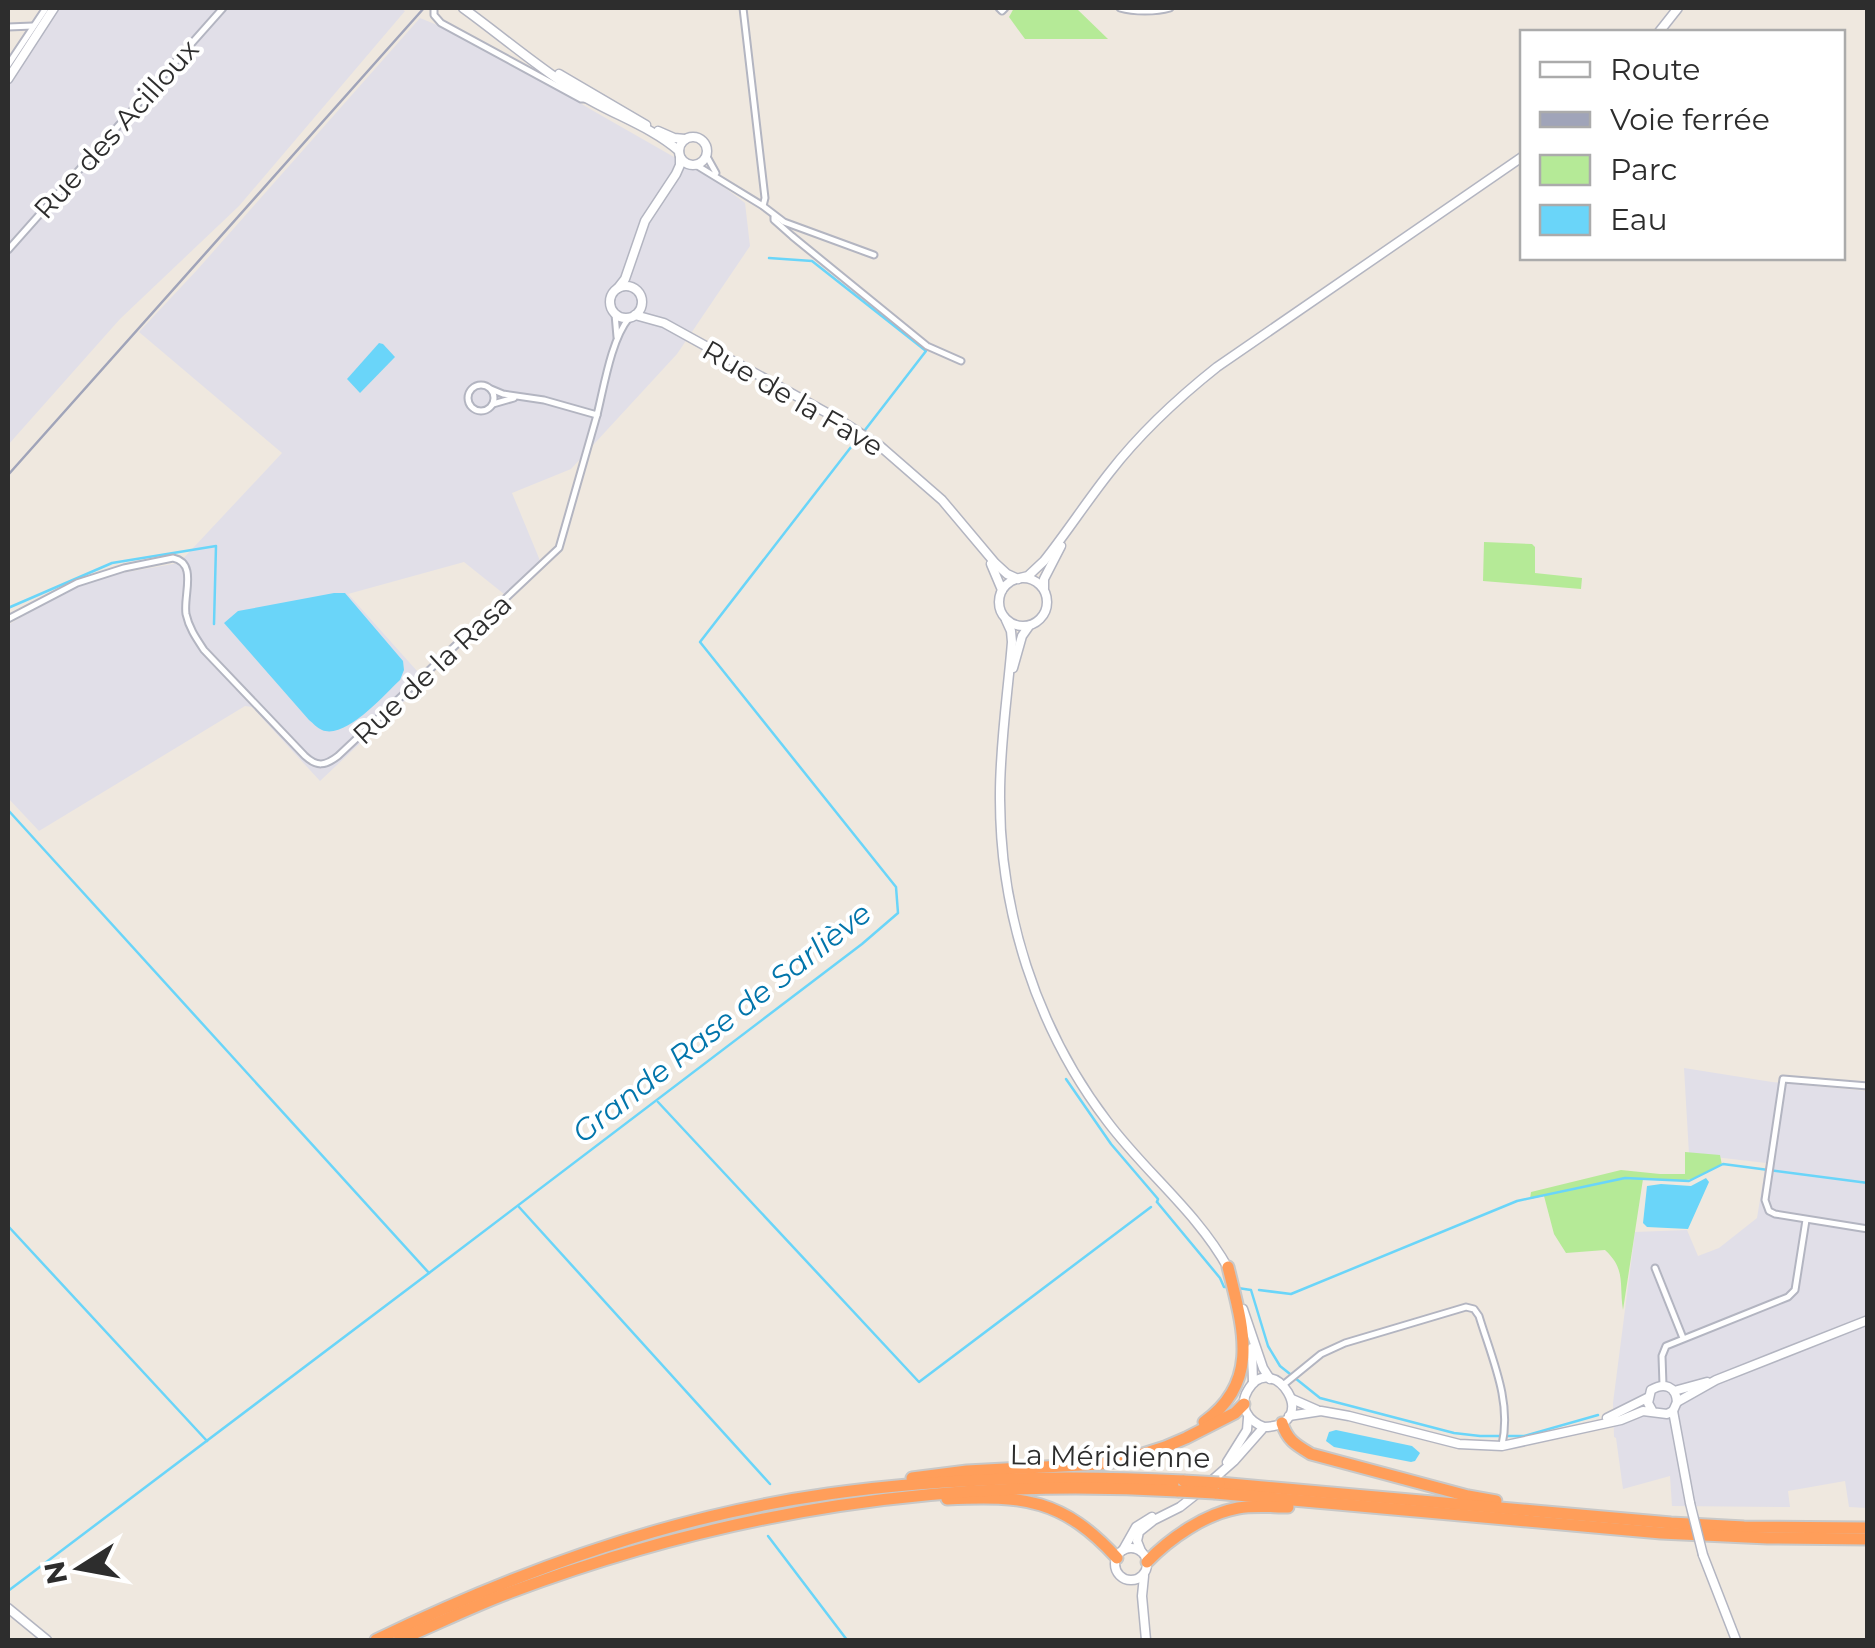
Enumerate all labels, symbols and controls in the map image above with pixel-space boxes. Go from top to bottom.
legend [1520,30,1845,260]
street label: Rue des Acilloux [27,32,205,226]
text: Route [1610,51,1700,88]
text: Voie ferrée [1610,101,1770,138]
text: Parc [1610,151,1677,188]
text: Eau [1610,201,1668,238]
street label: Rue de la Fave [697,333,889,463]
street label: Rue de la Rasa [346,587,518,751]
water label: Grande Rase de Sarliève [565,894,879,1151]
street label: La Méridienne [1009,1437,1211,1475]
north arrow [30,1518,130,1618]
text: N [37,1558,74,1587]

